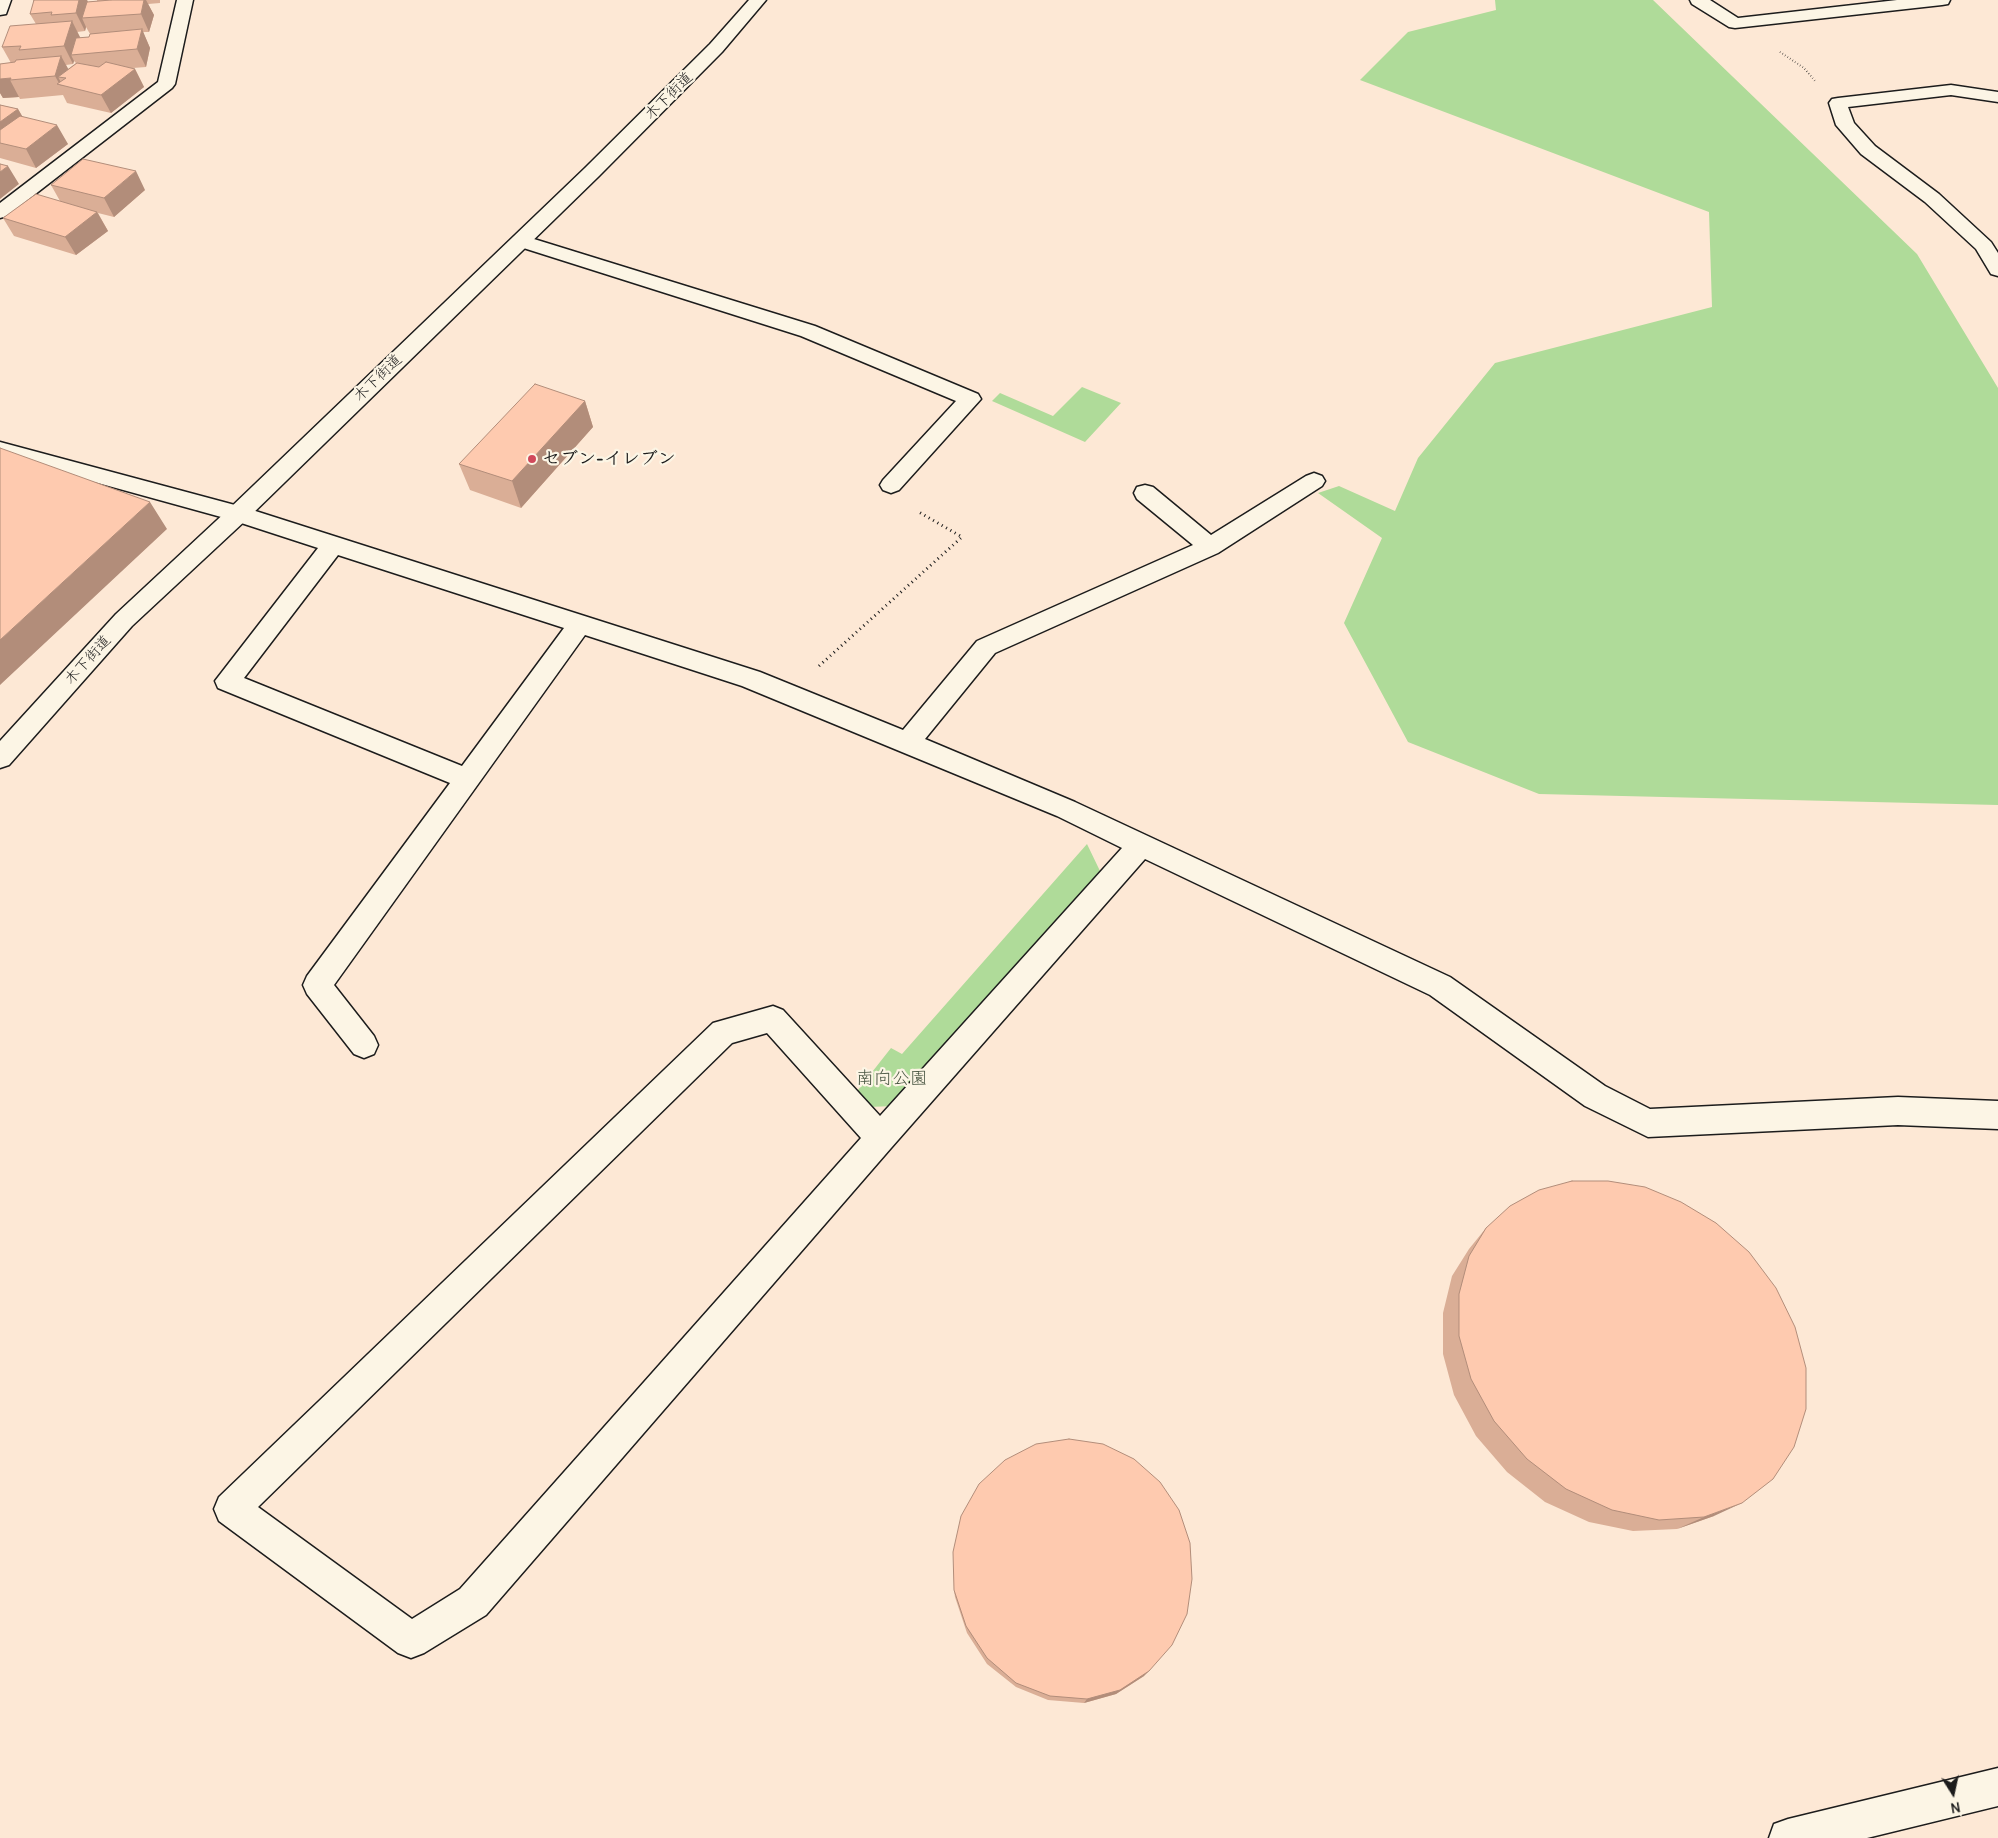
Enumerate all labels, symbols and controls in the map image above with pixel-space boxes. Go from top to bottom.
street label: 木下街道 [641,68,697,124]
street label: 木下街道 [350,351,406,405]
place label: セブン-イレブン [542,448,676,470]
marker: セブン-イレブン [526,453,538,465]
street label: 木下街道 [61,632,115,688]
park label: 南向公園 [856,1068,928,1090]
north arrow [1928,1768,1978,1818]
text: N [1949,1798,1962,1817]

